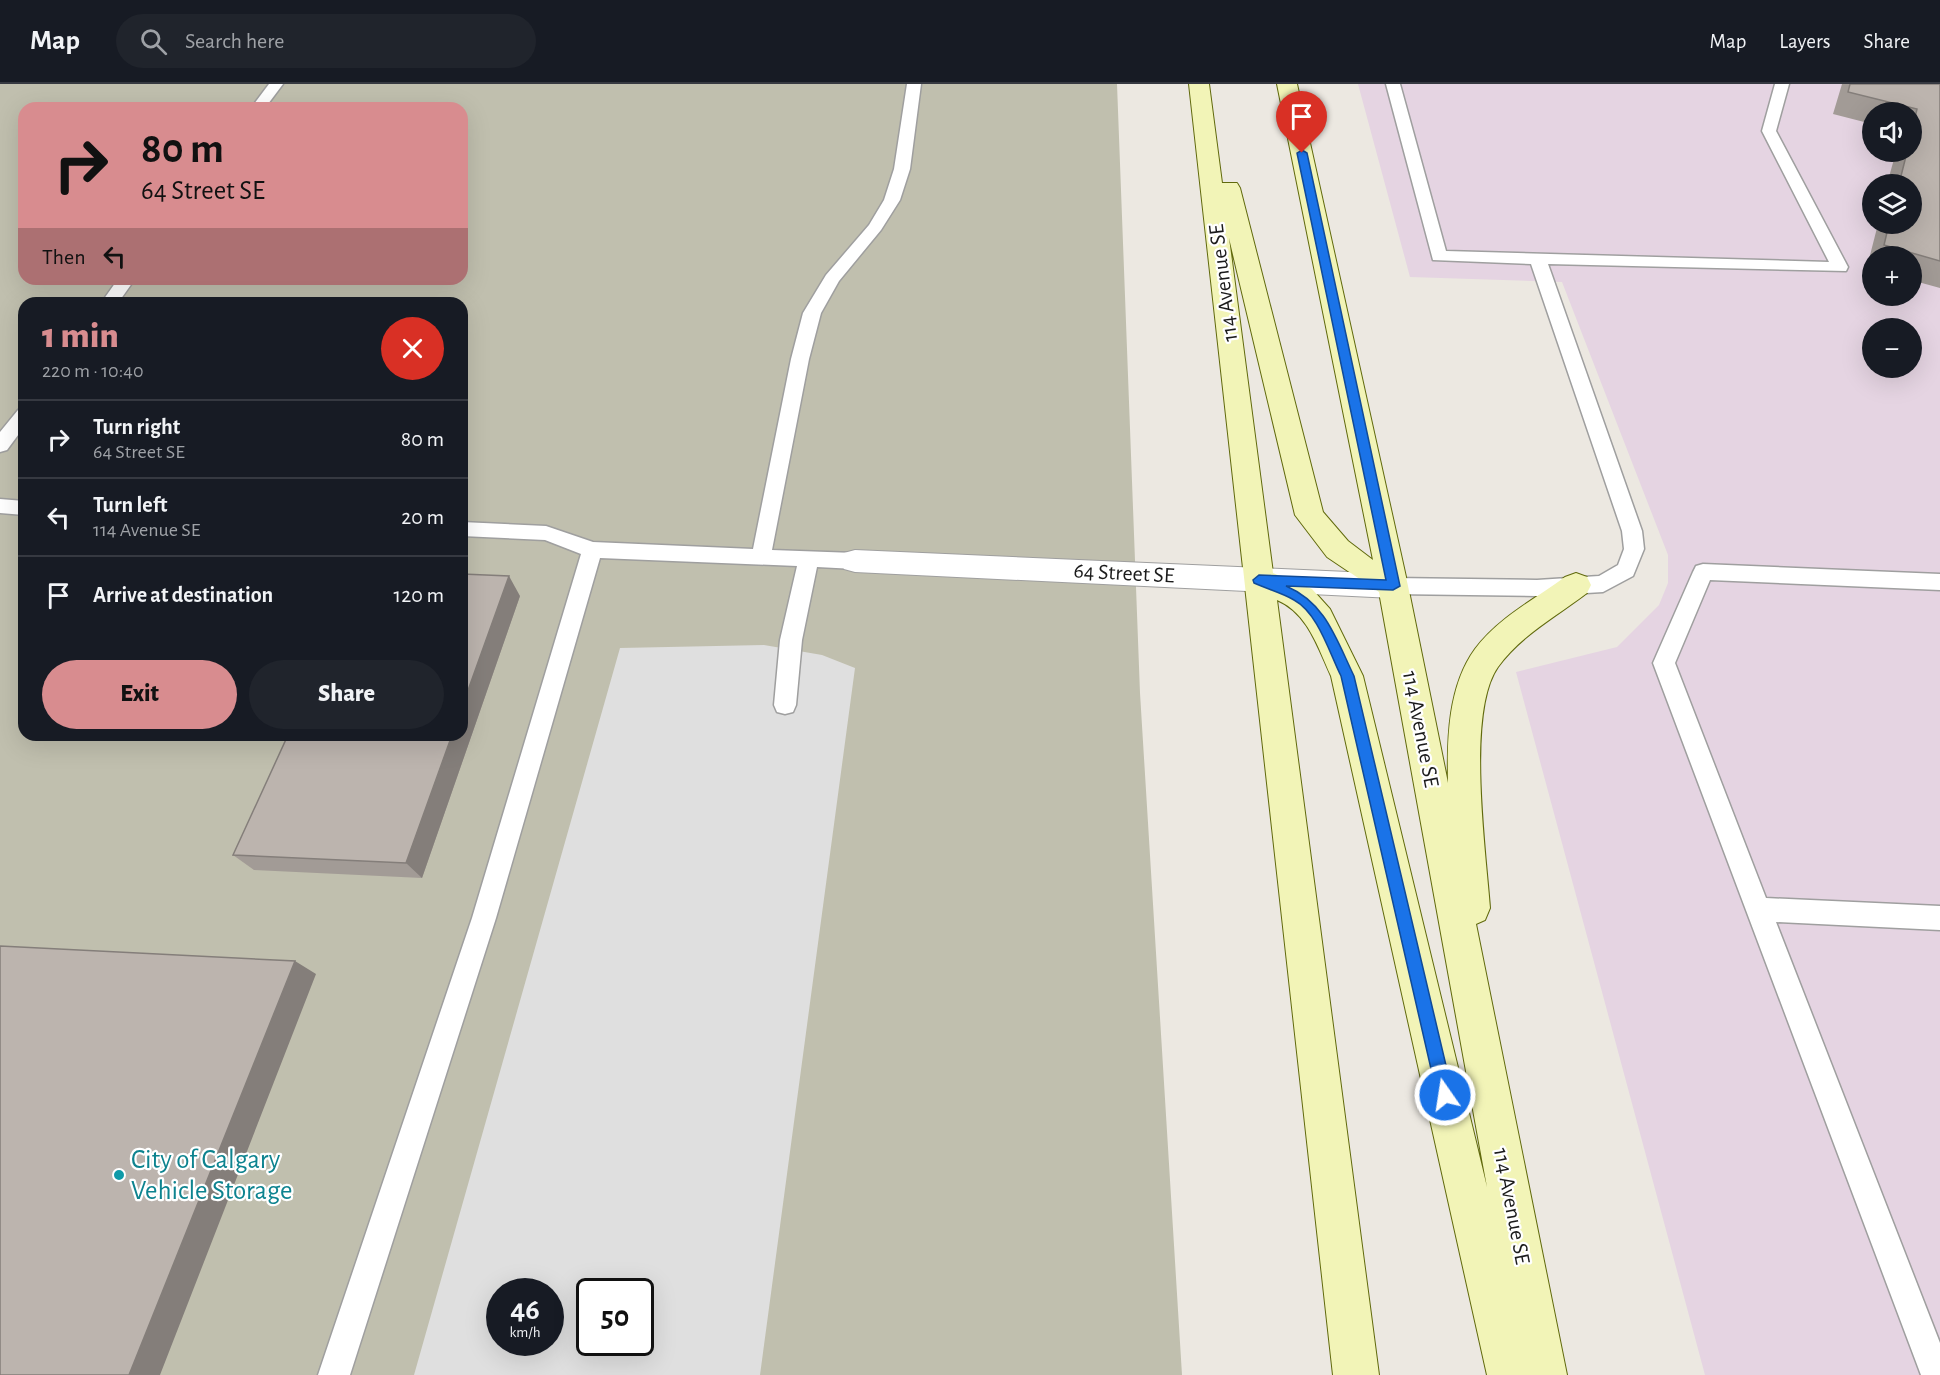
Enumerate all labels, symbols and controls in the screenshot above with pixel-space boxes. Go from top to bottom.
search box [116,14,536,68]
icon: search [137,25,170,58]
text: Map [30,27,80,55]
text: Search here [185,30,284,52]
text: Map [1710,31,1746,52]
text: Layers [1779,31,1830,52]
text: Share [1863,31,1910,52]
pin [1276,91,1327,153]
icon: arrive [1285,100,1318,133]
map controls [1862,102,1922,378]
button: sound [1862,102,1922,162]
icon: right [42,126,120,204]
text: 80 m [141,128,224,170]
button: layers [1862,174,1922,234]
text: 64 Street SE [141,177,265,204]
street label: 114 Avenue SE [1205,223,1241,343]
icon: left [98,240,131,273]
text: Then [42,246,86,268]
button: + [1862,246,1922,306]
button: close [381,317,444,380]
text: 1 min [42,318,119,354]
button: − [1862,318,1922,378]
text: 220 m · 10:40 [42,361,143,381]
text: Turn right [93,416,180,438]
icon: right [42,423,75,456]
text: 80 m [401,428,444,450]
text: 64 Street SE [93,442,185,462]
text: Turn left [93,494,167,516]
icon: left [42,501,75,534]
text: 20 m [401,506,444,528]
text: 114 Avenue SE [93,520,200,540]
street label: 64 Street SE [1073,559,1175,587]
icon: arrive [42,579,75,612]
text: Arrive at destination [93,584,273,606]
text: 120 m [394,584,444,606]
button: Exit [42,660,237,729]
button: Share [249,660,444,729]
street label: 114 Avenue SE [1399,669,1443,789]
position arrow [1413,1063,1477,1127]
place label: City of Calgary Vehicle Storage [131,1146,293,1204]
street label: 114 Avenue SE [1490,1146,1534,1266]
marker: City of Calgary Vehicle Storage [112,1168,126,1182]
speed limit sign: 50 [576,1278,654,1356]
text: 46 [510,1295,540,1325]
text: km/h [510,1325,540,1340]

